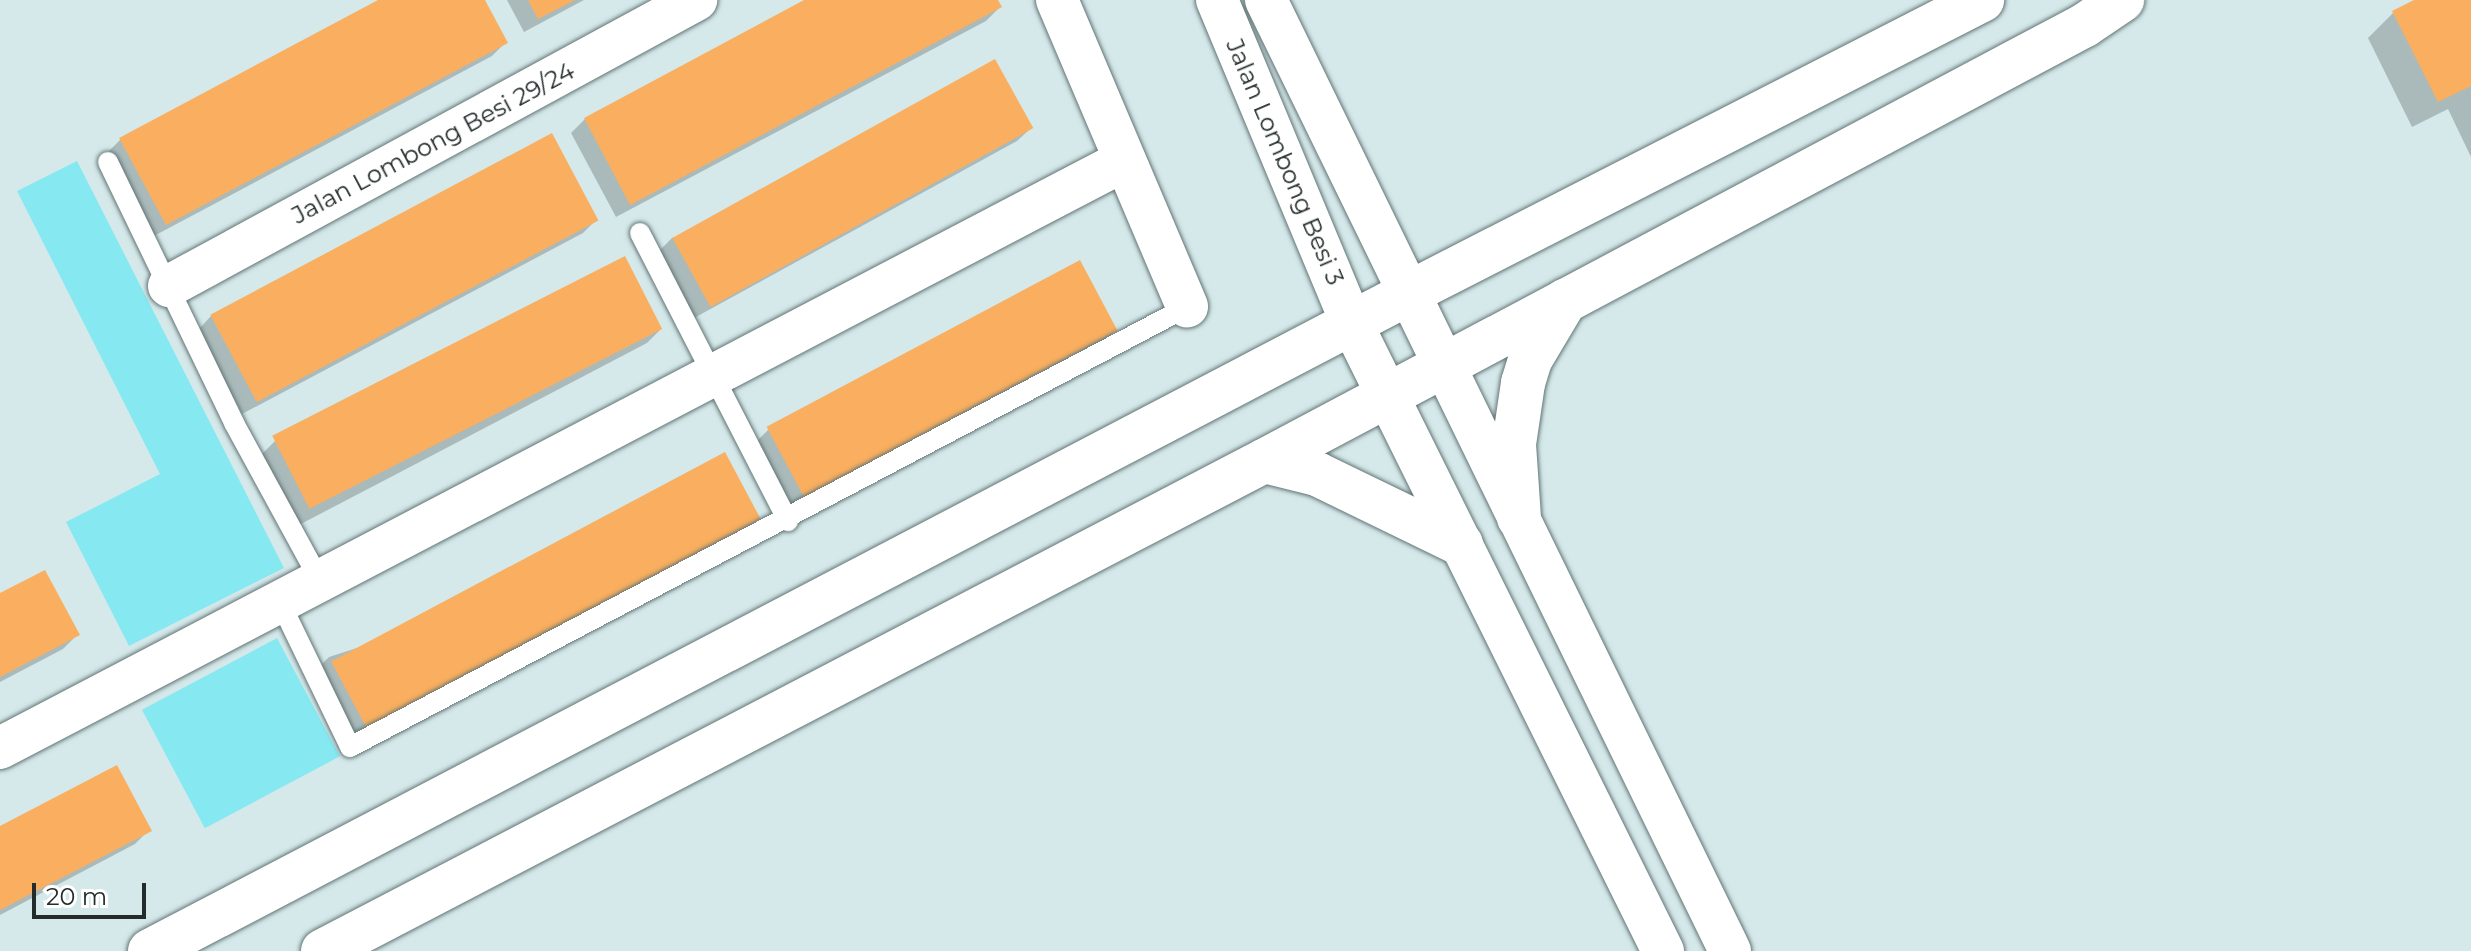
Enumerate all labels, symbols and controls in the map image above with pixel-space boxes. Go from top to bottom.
street label: Jalan Lombong Besi 3 [1220,35,1350,289]
street label: Jalan Lombong Besi 29/24 [287,56,579,230]
scale bar [36,867,150,917]
text: 20 m [46,882,107,911]

